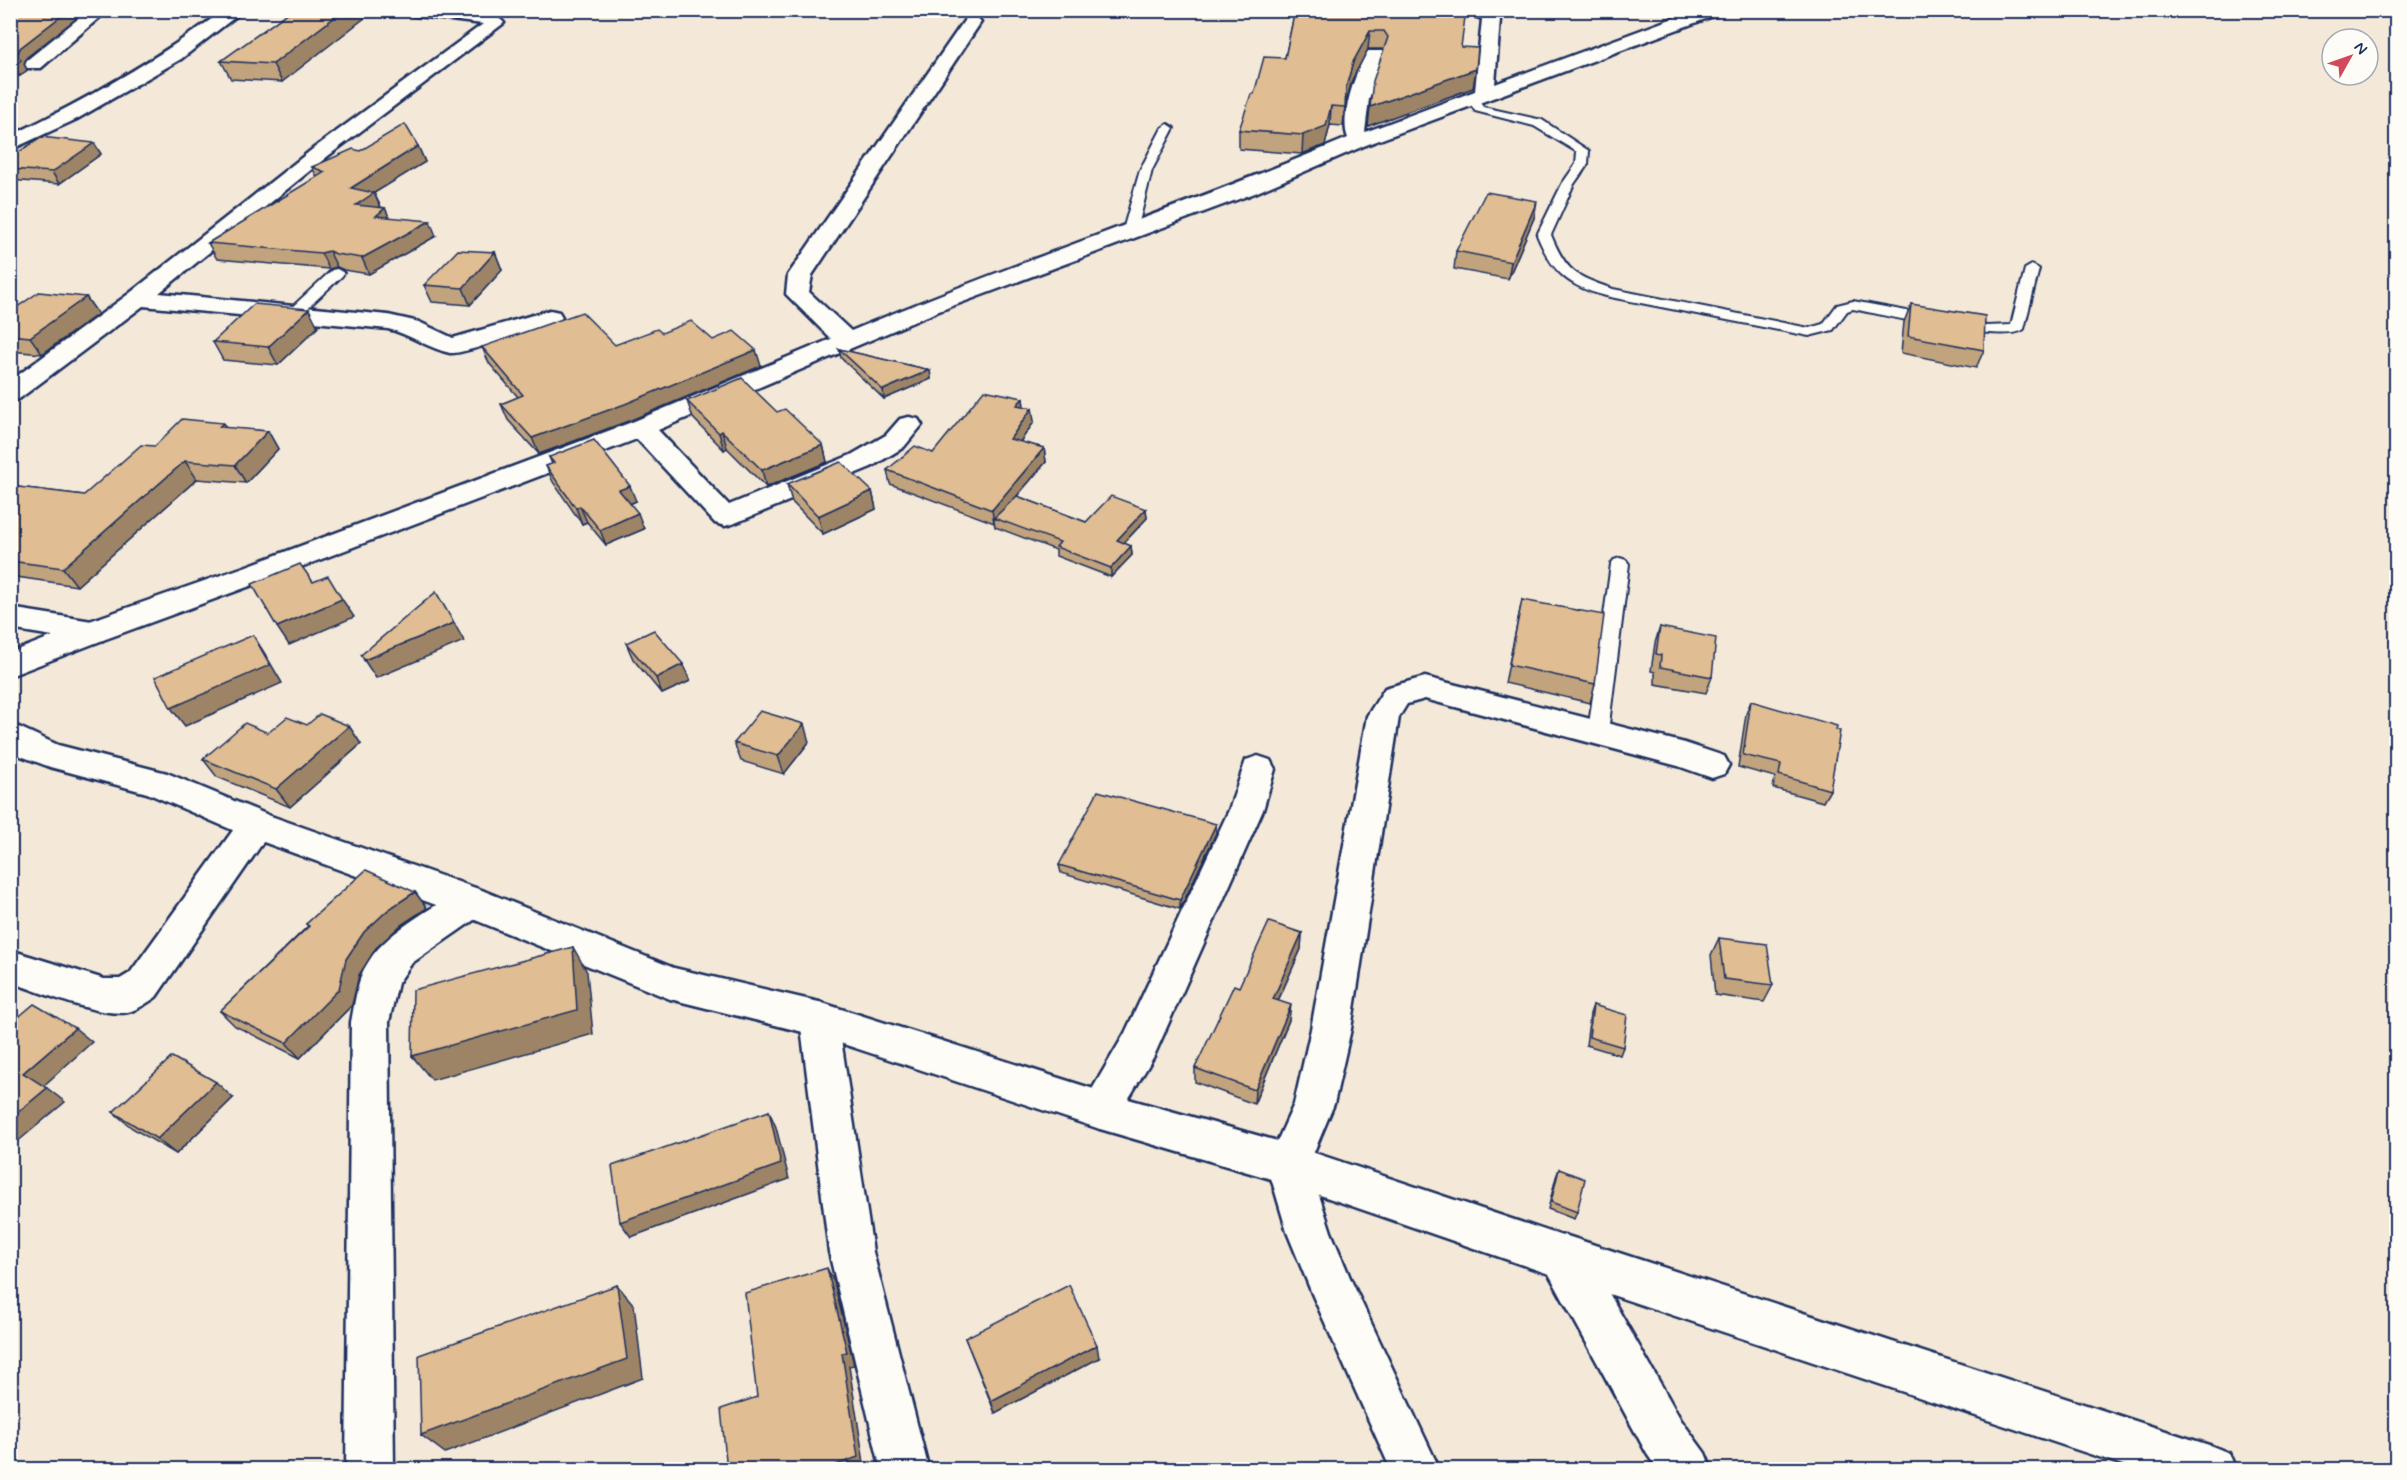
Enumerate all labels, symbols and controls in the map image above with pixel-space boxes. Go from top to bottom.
north arrow [2320,27,2380,87]
text: N [2349,37,2372,59]

